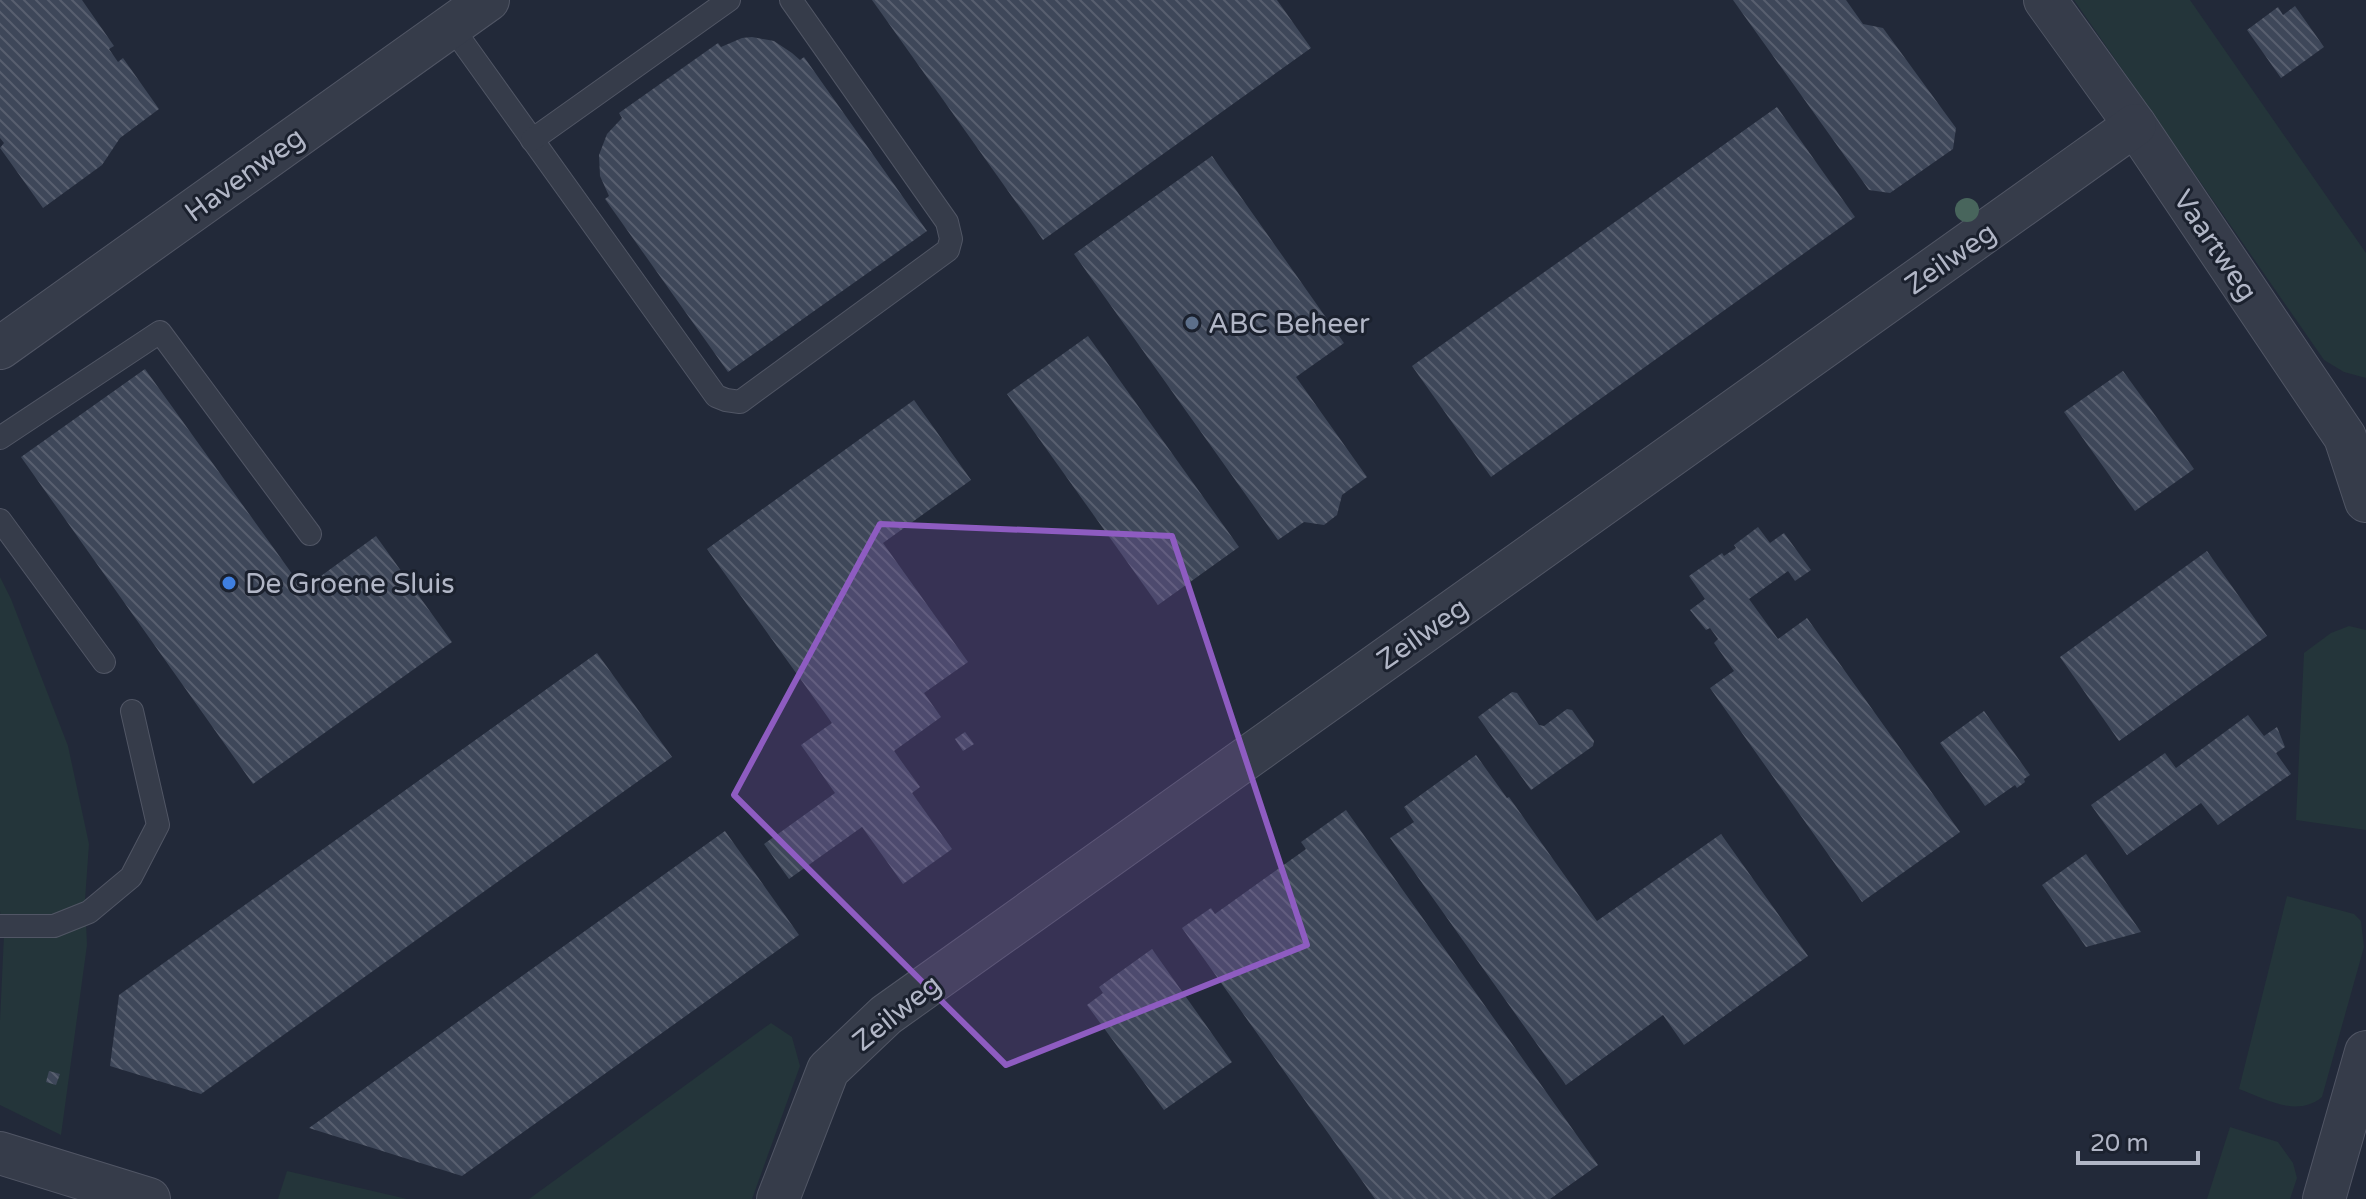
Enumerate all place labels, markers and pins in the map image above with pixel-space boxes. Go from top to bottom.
place label: ABC Beheer [1208,307,1370,341]
marker: ABC Beheer [1183,314,1201,332]
place label: De Groene Sluis [245,567,455,601]
marker: De Groene Sluis [220,574,238,592]

